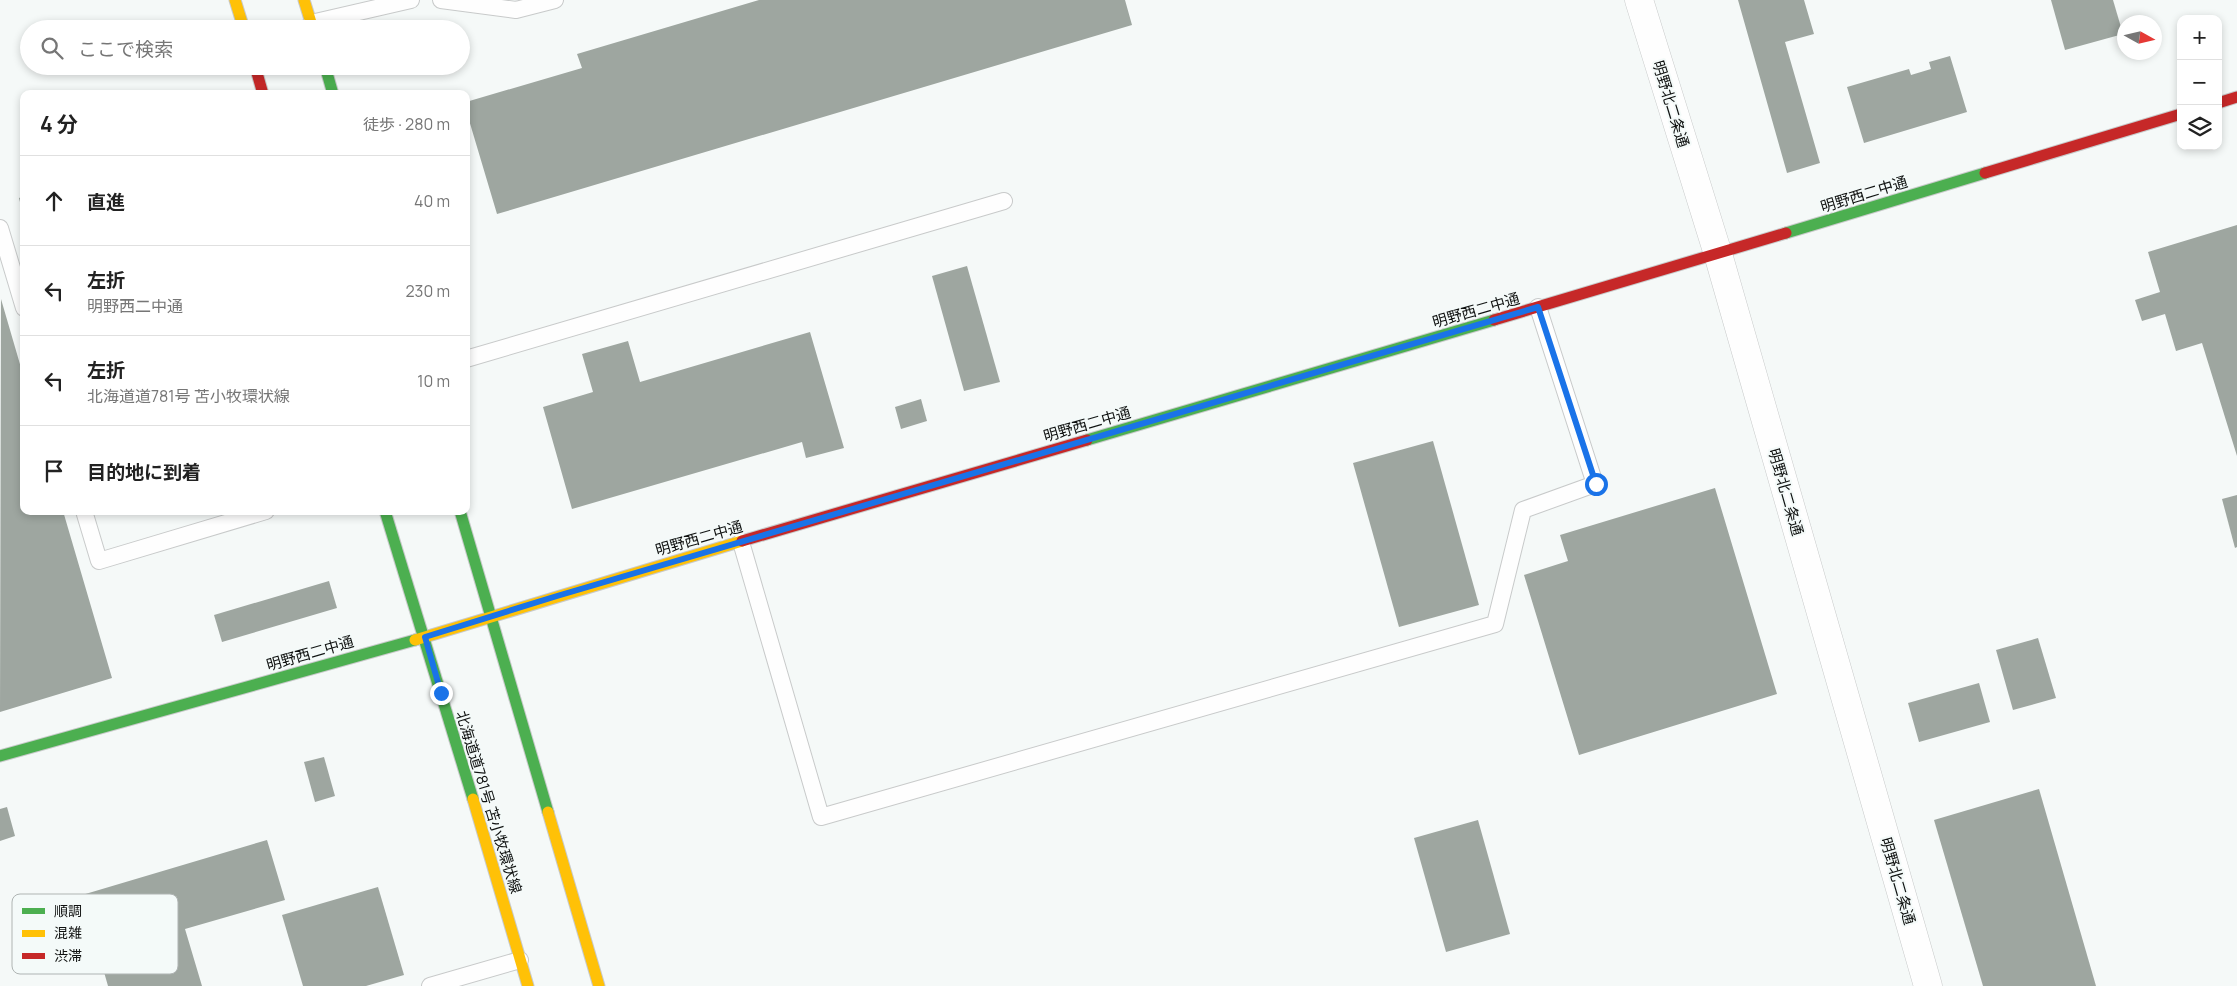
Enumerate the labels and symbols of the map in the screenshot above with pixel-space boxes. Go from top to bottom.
north arrow [2117,15,2162,60]
street label: 明野北二条通 [1648,58,1694,150]
street label: 明野西二中通 [1818,171,1910,217]
street label: 明野西二中通 [1430,288,1522,332]
street label: 明野西二中通 [1041,402,1133,446]
street label: 明野北二条通 [1764,446,1808,538]
route start [1585,473,1608,496]
street label: 明野西二中通 [653,516,745,560]
street label: 明野西二中通 [264,631,356,675]
route end [430,682,453,705]
street label: 北海道道781号 苫小牧環状線 [451,708,527,896]
street label: 明野北二条通 [1876,835,1920,927]
legend [12,894,178,974]
text: 順調 [54,901,82,920]
text: 混雑 [54,923,82,942]
text: 渋滞 [54,946,82,965]

